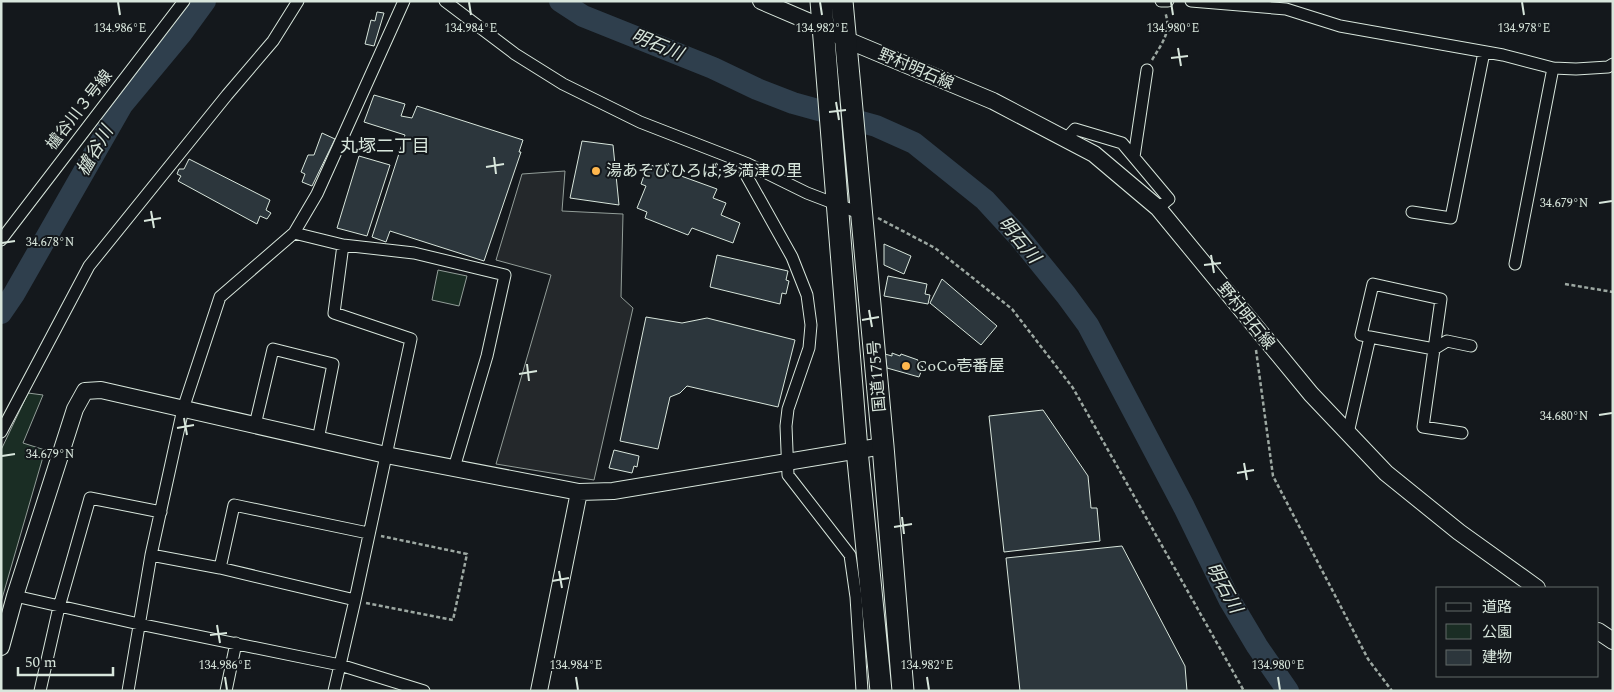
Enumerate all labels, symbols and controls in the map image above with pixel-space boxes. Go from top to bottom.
text: 134.986°E [94,19,146,38]
text: 134.984°E [445,19,497,38]
text: 134.982°E [796,19,848,38]
text: 134.980°E [1147,19,1199,38]
text: 134.978°E [1498,19,1550,38]
water label: 明石川 [627,22,689,68]
street label: 野村明石線 [874,42,958,96]
street label: 櫨谷川３号線 [42,66,116,154]
water label: 櫨谷川 [72,122,118,180]
district label: 丸塚二丁目 [340,133,430,160]
place label: 湯あそびひろば;多満津の里 [606,159,802,183]
marker: 湯あそびひろば;多満津の里 [590,165,602,177]
text: 34.679°N [1540,194,1588,213]
water label: 明石川 [991,211,1048,271]
text: 34.678°N [26,233,74,252]
street label: 野村明石線 [1211,277,1281,355]
street label: 国道175号 [862,339,892,413]
place label: CoCo壱番屋 [916,354,1005,378]
marker: CoCo壱番屋 [900,360,912,372]
text: 34.680°N [1540,407,1588,426]
text: 34.679°N [26,445,74,464]
water label: 明石川 [1199,558,1250,620]
legend [1436,587,1599,677]
text: 道路 [1482,596,1512,619]
text: 公園 [1482,621,1512,644]
scale bar [18,644,112,676]
text: 建物 [1482,646,1512,669]
text: 50 m [25,651,57,674]
text: 134.986°E [199,656,251,675]
text: 134.984°E [550,656,602,675]
text: 134.982°E [901,656,953,675]
text: 134.980°E [1252,656,1304,675]

